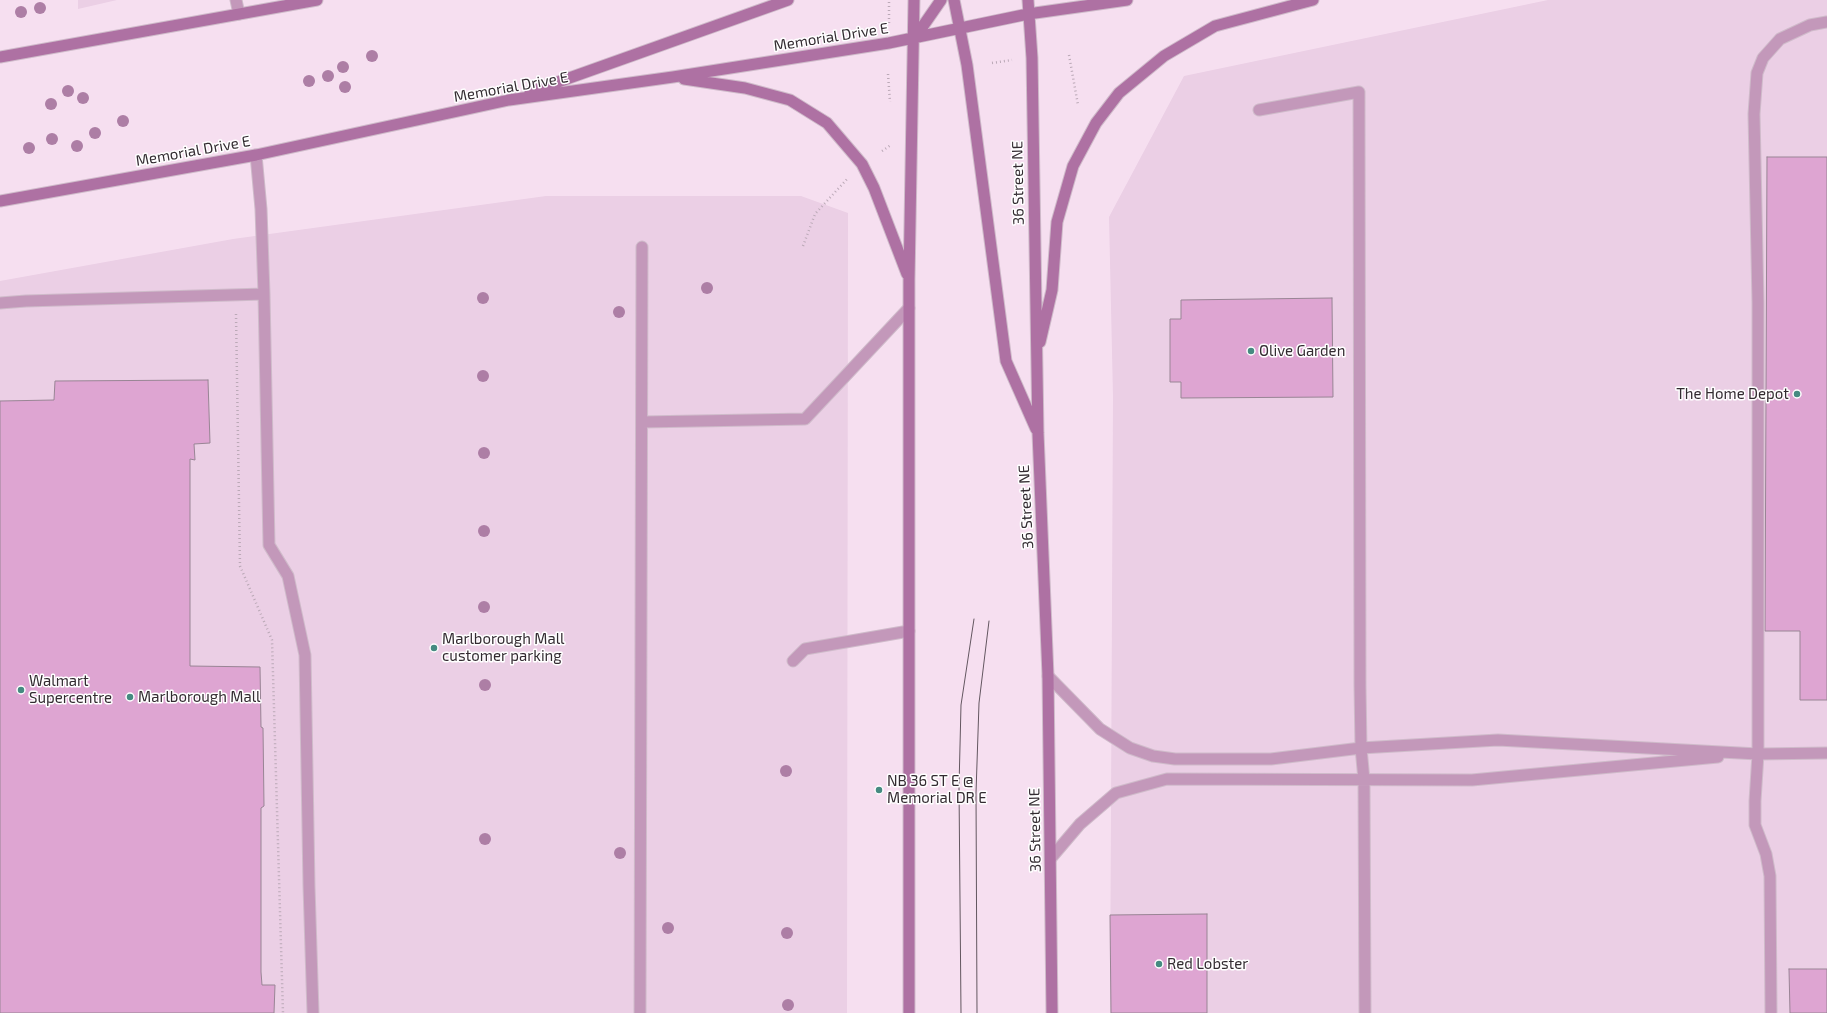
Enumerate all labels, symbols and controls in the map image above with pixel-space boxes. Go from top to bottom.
street label: Memorial Drive E [772,19,890,55]
street label: Memorial Drive E [452,68,570,106]
street label: Memorial Drive E [134,132,252,170]
street label: 36 Street NE [1008,141,1028,225]
place label: Olive Garden [1259,342,1345,360]
marker: Olive Garden [1246,346,1256,356]
place label: The Home Depot [1676,385,1789,403]
marker: The Home Depot [1792,389,1802,399]
street label: 36 Street NE [1015,464,1037,550]
place label: Marlborough Mall customer parking [442,630,565,665]
marker: Marlborough Mall customer parking [429,643,439,653]
place label: Walmart Supercentre [29,672,112,707]
marker: Walmart Supercentre [16,685,26,695]
place label: Marlborough Mall [138,688,261,706]
marker: Marlborough Mall [125,692,135,702]
place label: NB 36 ST E @ Memorial DR E [887,772,987,807]
marker: NB 36 ST E @ Memorial DR E [874,785,884,795]
street label: 36 Street NE [1025,788,1045,872]
place label: Red Lobster [1167,955,1248,973]
marker: Red Lobster [1154,959,1164,969]

